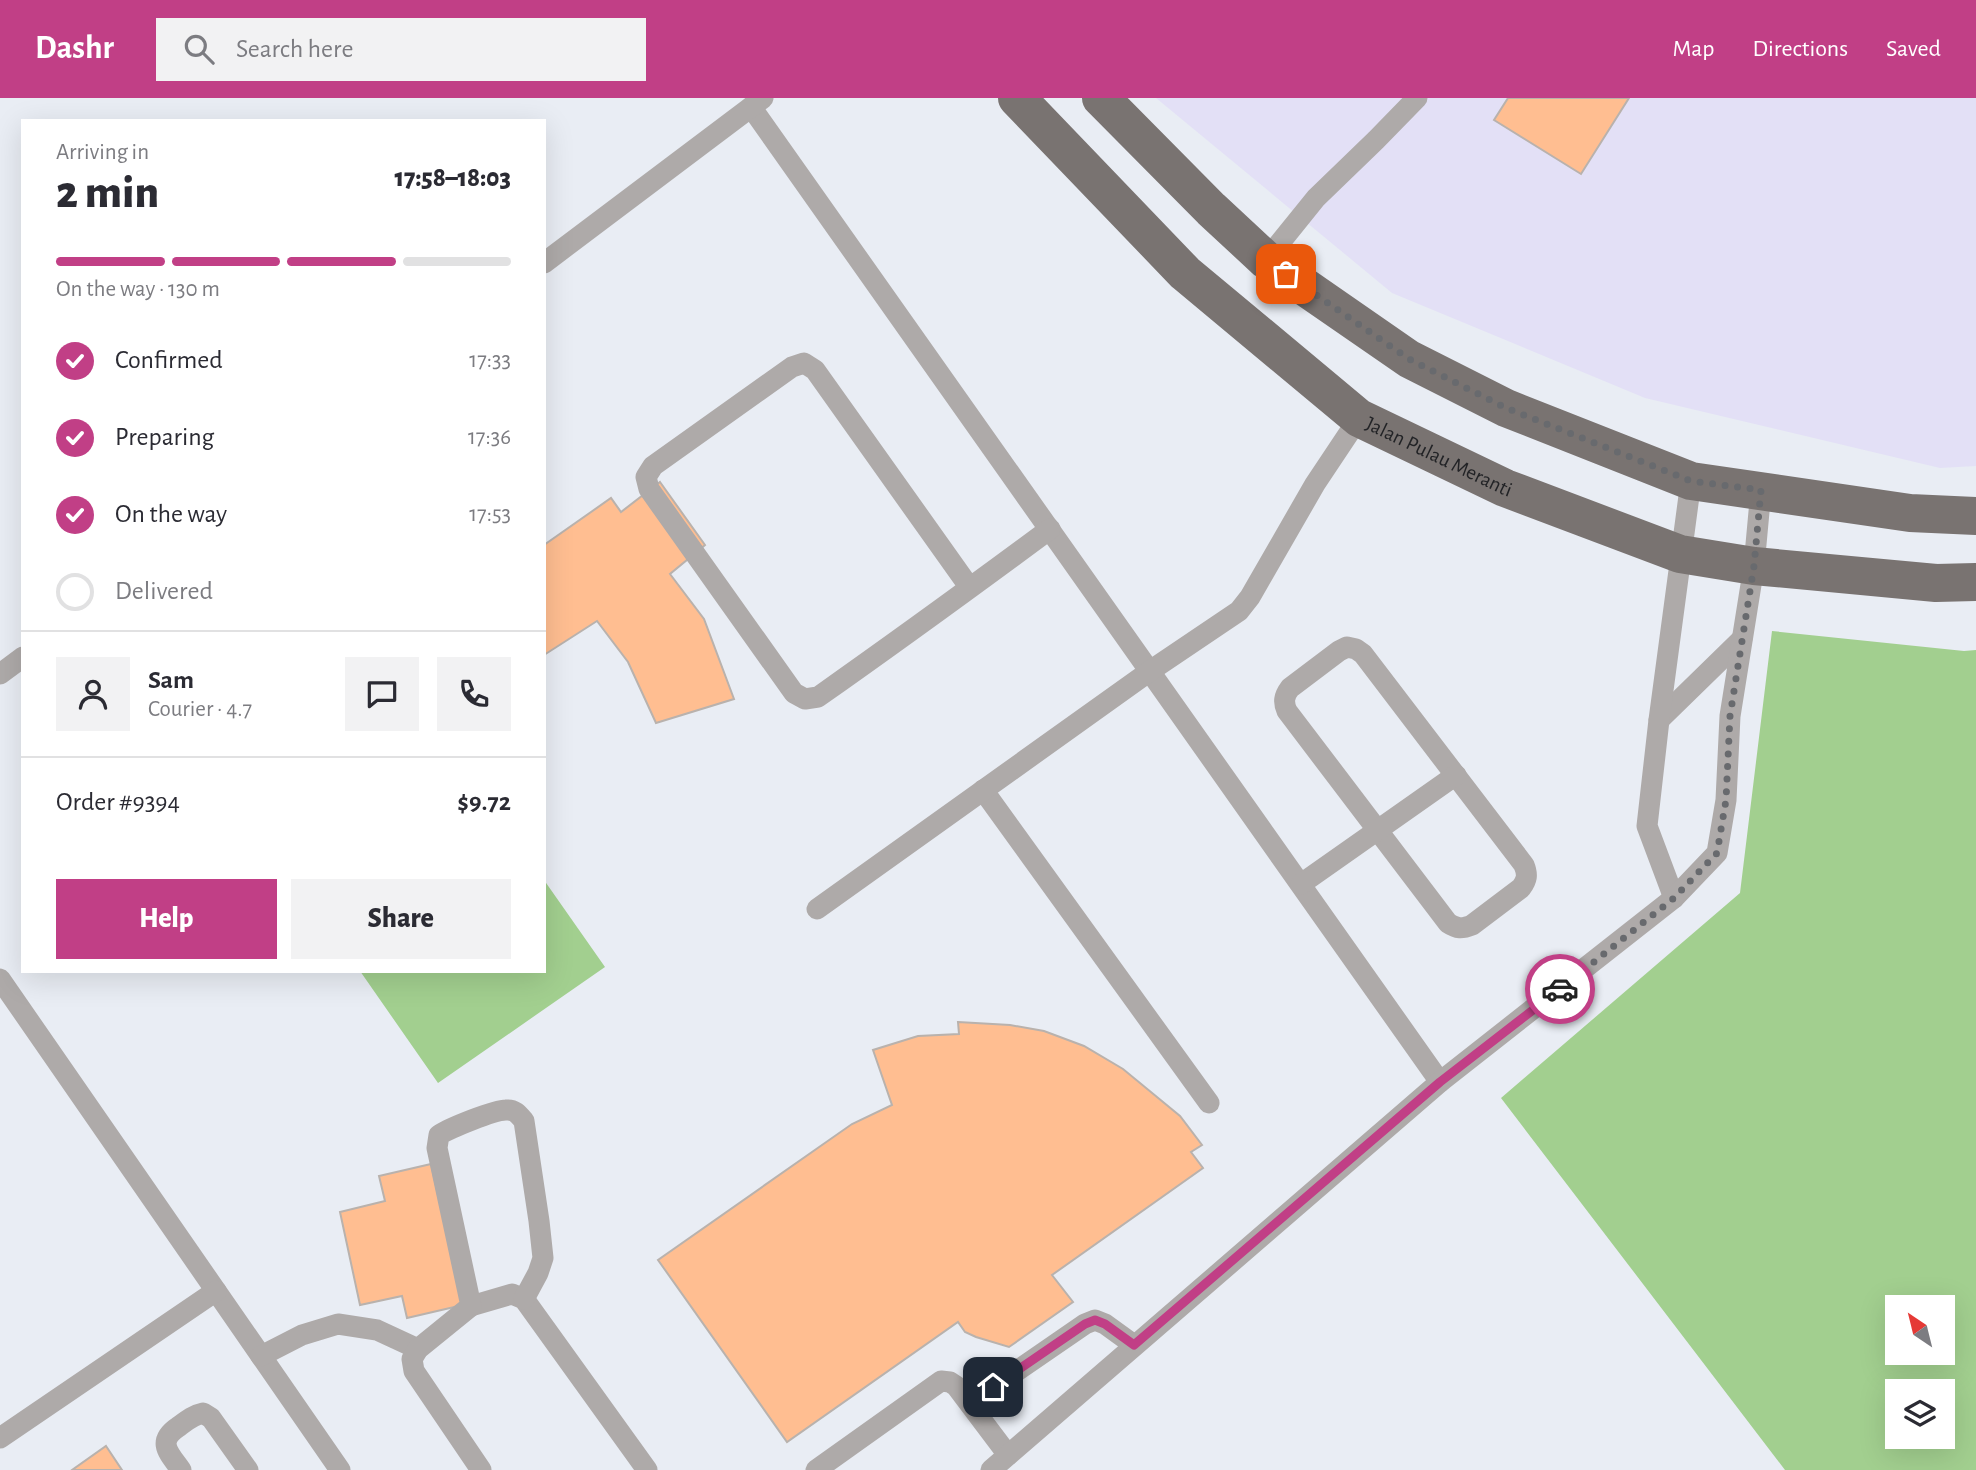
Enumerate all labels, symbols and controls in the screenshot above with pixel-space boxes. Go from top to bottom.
search box [156,18,646,81]
icon: search [180,30,218,68]
text: Dashr [35,32,114,65]
text: Search here [236,36,353,62]
text: Map [1672,37,1714,61]
text: Directions [1752,37,1848,61]
text: Saved [1886,37,1941,61]
text: Arriving in [56,141,149,164]
text: 17:58–18:03 [394,165,511,191]
text: 2 min [56,170,159,216]
pin [1256,244,1316,304]
icon: bag [1267,255,1305,293]
text: On the way · 130 m [56,278,220,301]
icon: check [56,342,94,380]
text: Confirmed [115,347,223,373]
text: 17:33 [469,349,511,372]
street label: Jalan Pulau Meranti [1362,413,1515,501]
icon: check [56,419,94,457]
text: Preparing [115,424,214,450]
text: 17:36 [468,426,511,449]
icon: check [56,496,94,534]
text: On the way [115,501,227,527]
text: 17:53 [469,503,511,526]
text: Delivered [115,578,213,604]
button: person [56,657,130,731]
button: chat [345,657,419,731]
button: phone [437,657,511,731]
text: Sam [148,667,194,693]
text: Courier · 4.7 [148,698,252,721]
text: Order #9394 [56,789,180,815]
text: $9.72 [457,789,511,815]
button: Help [56,879,277,959]
button: Share [291,879,511,959]
courier [1525,954,1595,1024]
icon: car [1541,970,1579,1008]
north arrow [1885,1295,1955,1365]
map controls [1885,1295,1955,1449]
pin [963,1357,1023,1417]
icon: home [974,1368,1012,1406]
button: layers [1885,1379,1955,1449]

